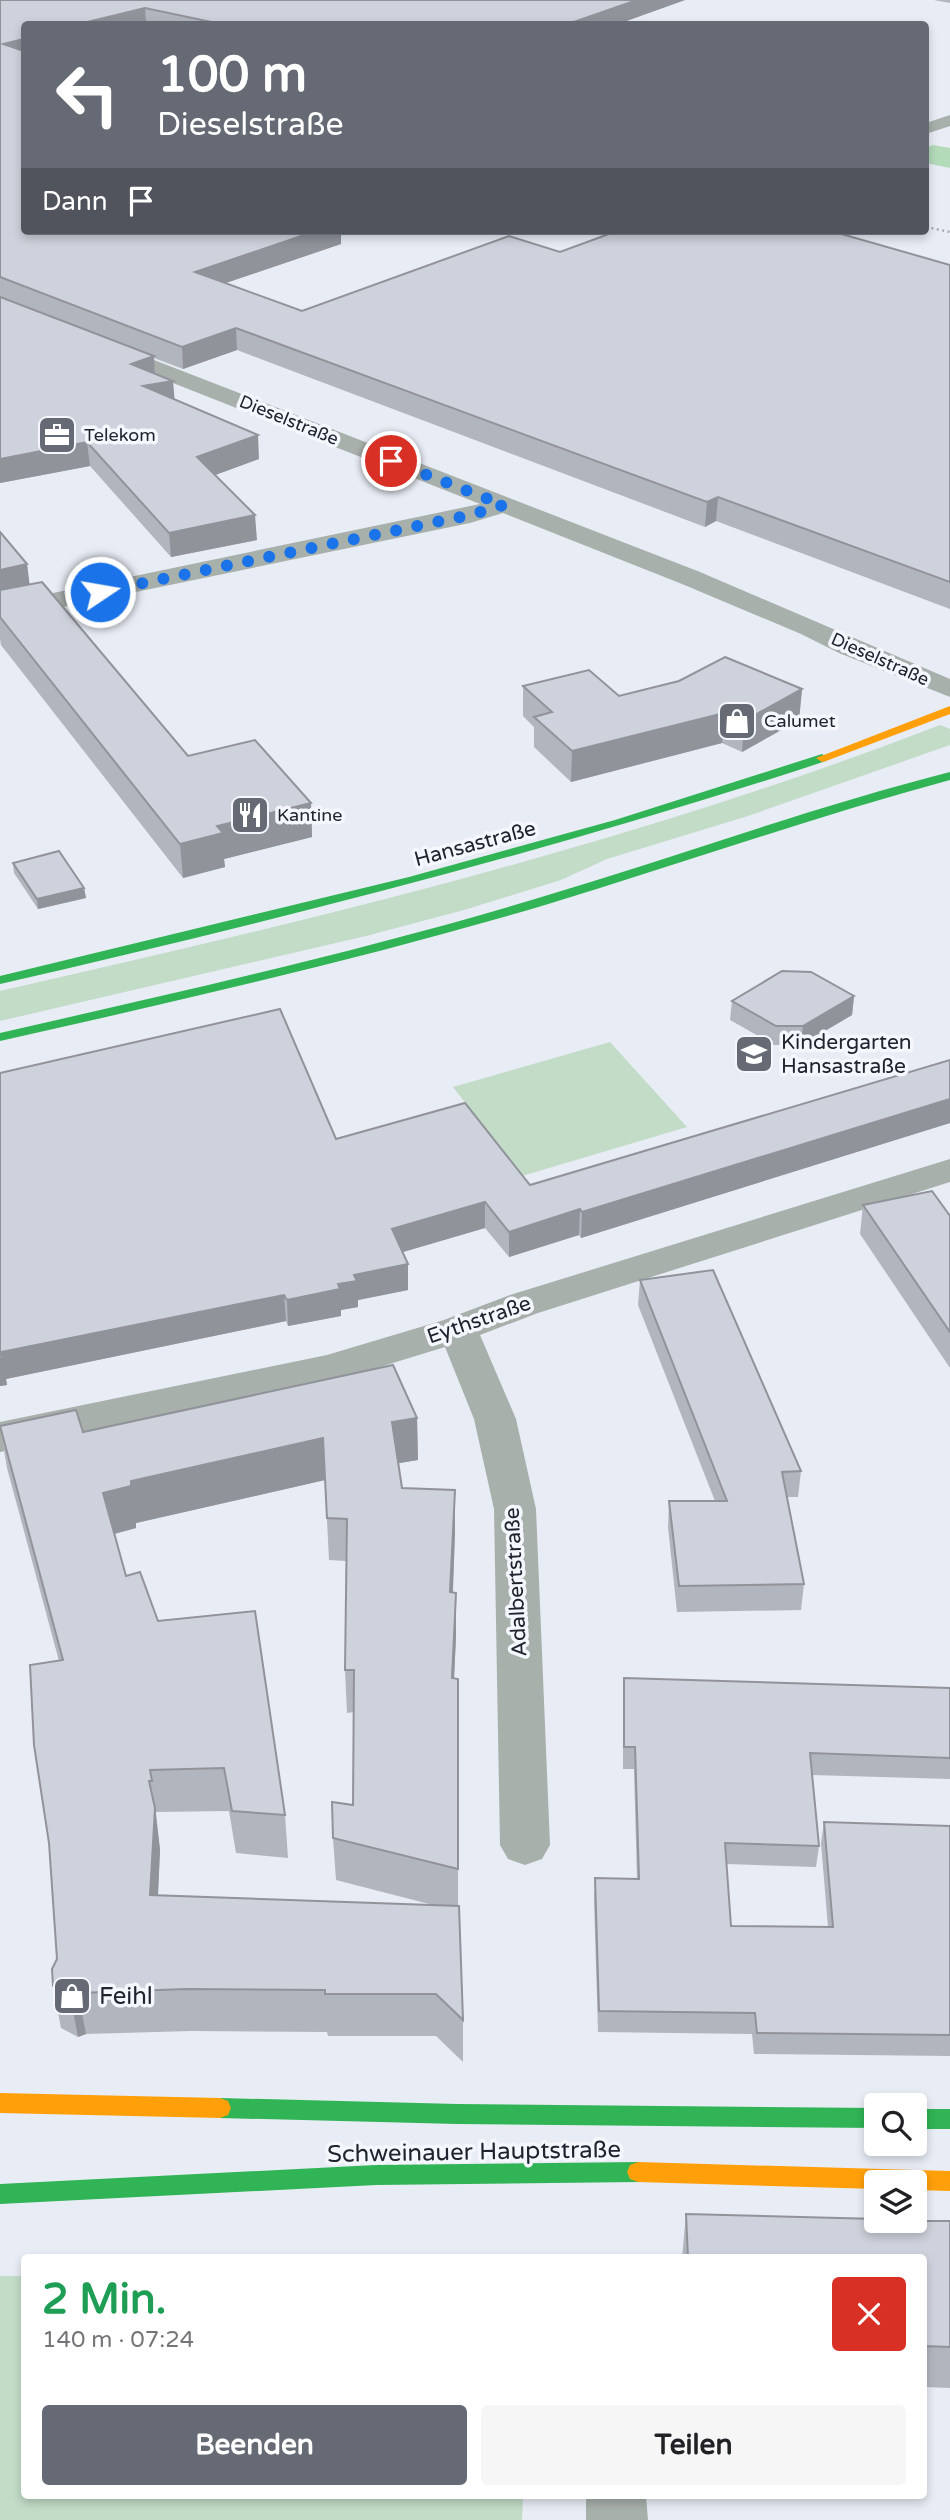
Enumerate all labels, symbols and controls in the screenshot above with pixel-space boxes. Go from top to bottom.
text: 100 m [157,46,307,105]
icon: left [42,49,133,140]
text: Dieselstraße [157,106,344,144]
icon: arrive [122,182,160,220]
text: Dann [42,186,108,217]
street label: Dieselstraße [236,390,342,450]
office icon: Telekom [36,414,78,456]
place label: Telekom [84,424,156,446]
pin [361,431,421,491]
icon: arrive [372,442,410,480]
position arrow [63,555,137,629]
street label: Dieselstraße [828,628,932,690]
shop icon: Calumet [716,700,758,742]
place label: Calumet [764,710,836,732]
restaurant icon: Kantine [229,794,271,836]
place label: Kantine [277,804,342,826]
street label: Hansastraße [411,816,539,872]
place label: Kindergarten Hansastraße [781,1030,912,1079]
school or university icon: Kindergarten Hansastraße [733,1033,775,1075]
street label: Eythstraße [424,1291,534,1349]
street label: Adalbertstraße [500,1507,532,1657]
shop icon: Feihl [51,1975,93,2017]
place label: Feihl [99,1982,153,2011]
map controls [864,2093,927,2233]
button: search [864,2093,927,2156]
street label: Schweinauer Hauptstraße [327,2135,621,2169]
button: layers [864,2170,927,2233]
text: 2 Min. [42,2274,166,2325]
button: close [832,2277,906,2351]
text: 140 m · 07:24 [42,2326,194,2354]
button: Beenden [42,2405,467,2485]
button: Teilen [481,2405,906,2485]

